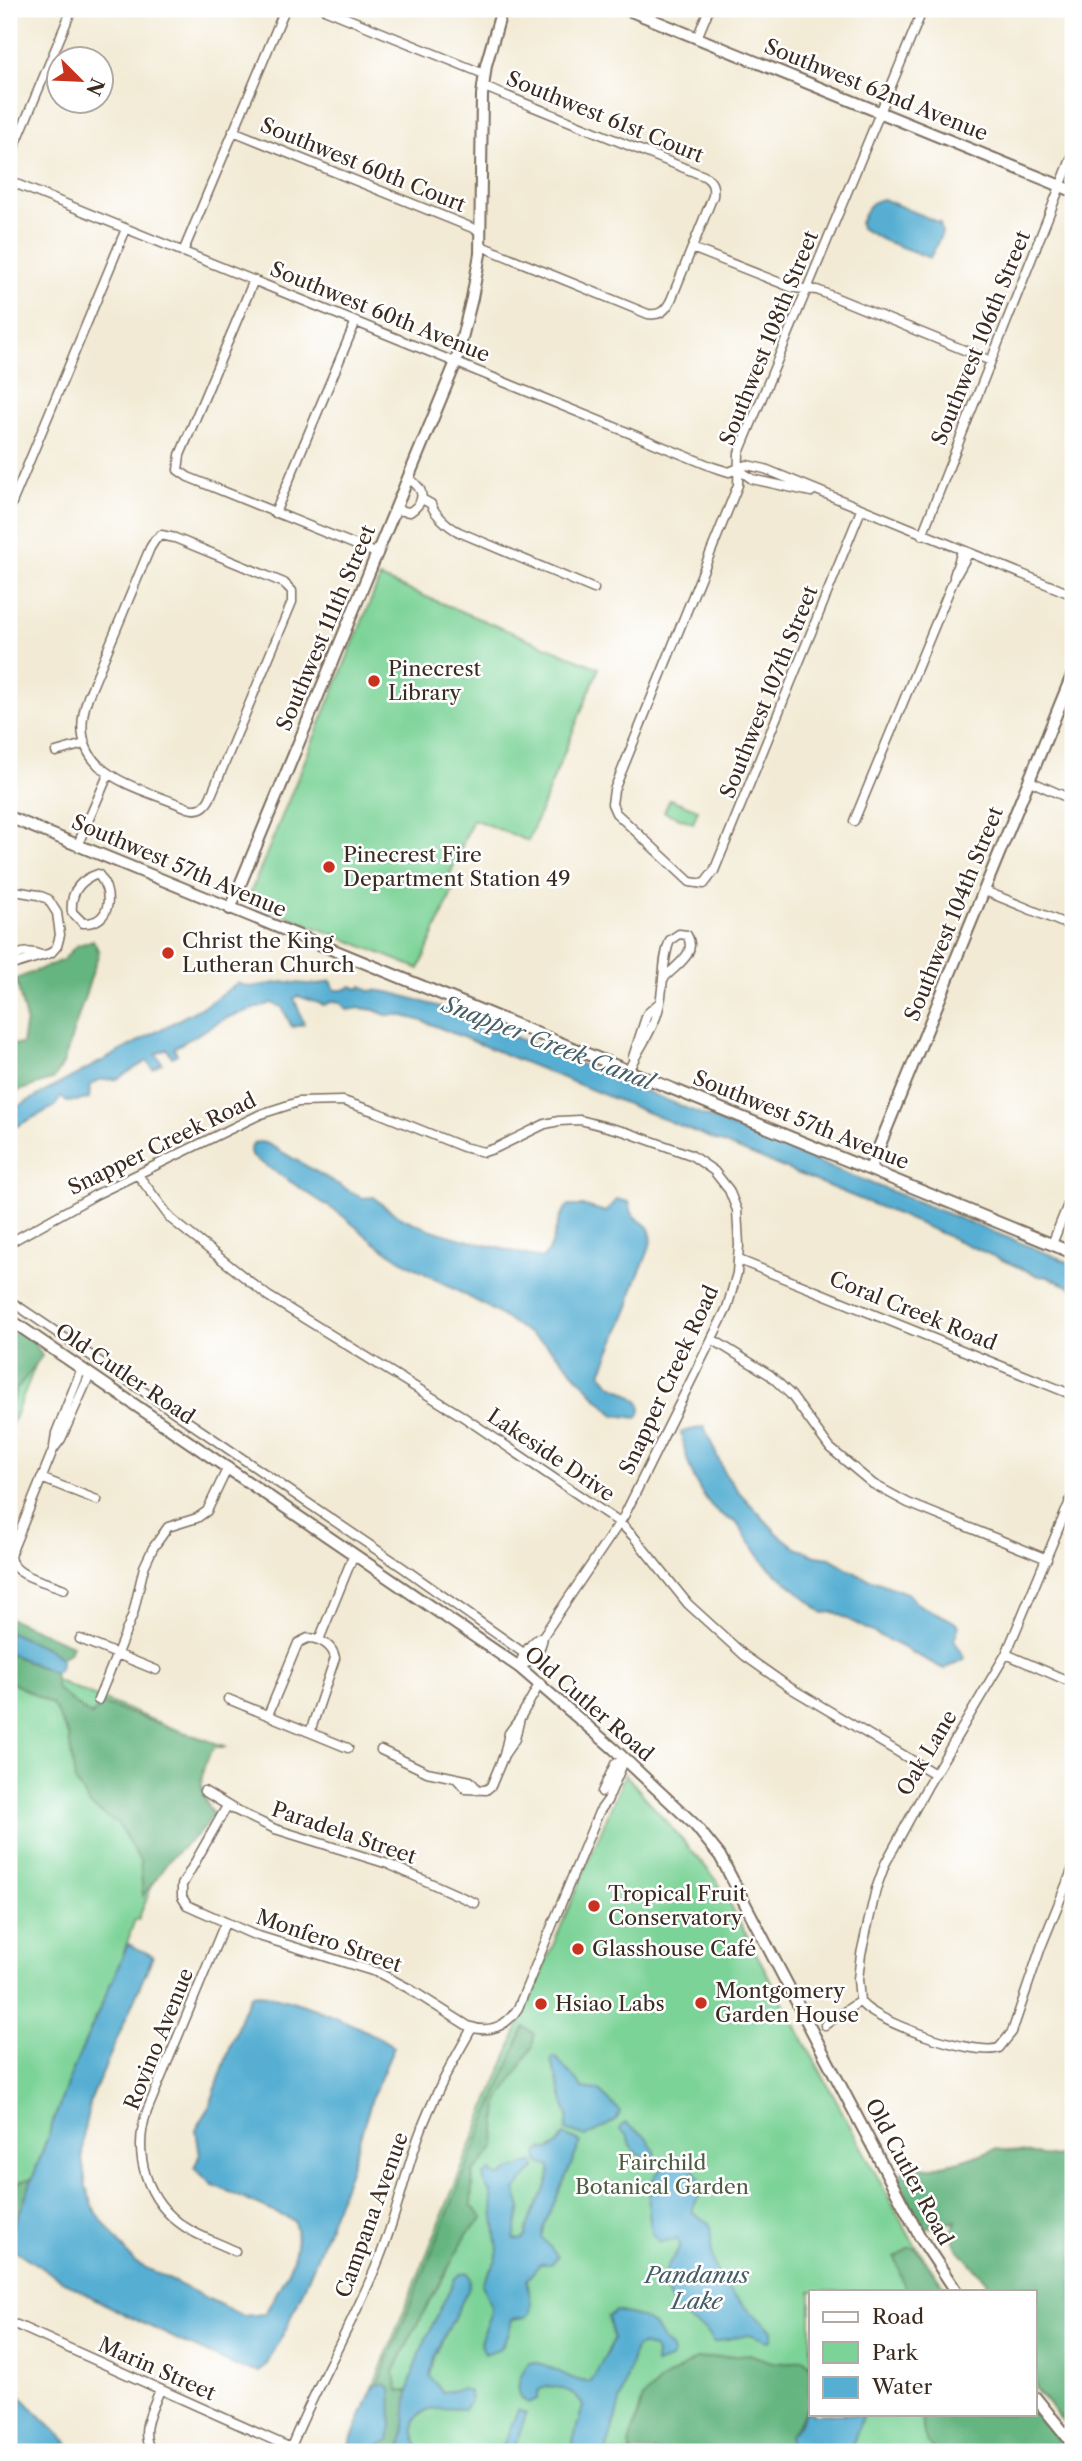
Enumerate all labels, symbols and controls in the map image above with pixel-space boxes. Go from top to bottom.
street label: Southwest 62nd Avenue [761,33,992,146]
north arrow [46,46,116,116]
street label: Southwest 61st Court [503,66,708,168]
text: N [81,74,109,99]
street label: Southwest 60th Court [257,112,470,217]
street label: Southwest 108th Street [714,226,823,449]
street label: Southwest 106th Street [926,226,1035,449]
street label: Southwest 60th Avenue [267,256,494,367]
street label: Southwest 111th Street [271,521,380,734]
street label: Southwest 107th Street [714,581,823,802]
place label: Pinecrest Library [388,656,482,705]
marker: Pinecrest Library [366,673,382,689]
street label: Southwest 104th Street [899,802,1008,1025]
street label: Southwest 57th Avenue [68,809,290,922]
place label: Pinecrest Fire Department Station 49 [343,842,571,891]
marker: Pinecrest Fire Department Station 49 [321,859,337,875]
place label: Christ the King Lutheran Church [182,928,355,977]
marker: Christ the King Lutheran Church [160,945,176,961]
water label: Snapper Creek Canal [436,989,660,1097]
street label: Southwest 57th Avenue [690,1065,913,1174]
street label: Snapper Creek Road [64,1087,260,1200]
street label: Coral Creek Road [826,1266,1001,1356]
street label: Snapper Creek Road [614,1281,723,1478]
street label: Old Cutler Road [51,1318,200,1429]
street label: Lakeside Drive [483,1403,620,1506]
street label: Old Cutler Road [520,1641,659,1766]
street label: Oak Lane [891,1705,962,1800]
street label: Paradela Street [269,1796,420,1869]
place label: Tropical Fruit Conservatory [608,1881,747,1930]
marker: Tropical Fruit Conservatory [586,1898,602,1914]
street label: Monfero Street [253,1904,406,1977]
place label: Glasshouse Café [592,1936,756,1961]
marker: Glasshouse Café [570,1941,586,1957]
street label: Rovino Avenue [119,1964,198,2113]
place label: Montgomery Garden House [715,1978,859,2027]
place label: Hsiao Labs [555,1991,665,2016]
marker: Montgomery Garden House [693,1995,709,2011]
marker: Hsiao Labs [533,1996,549,2012]
street label: Old Cutler Road [860,2094,959,2250]
street label: Campana Avenue [330,2129,413,2301]
park label: Fairchild Botanical Garden [575,2150,749,2199]
water label: Pandanus Lake [643,2261,750,2315]
legend [809,2290,1036,2416]
text: Road [872,2304,924,2329]
street label: Marin Street [95,2332,220,2406]
text: Park [872,2340,918,2365]
text: Water [871,2374,932,2399]

